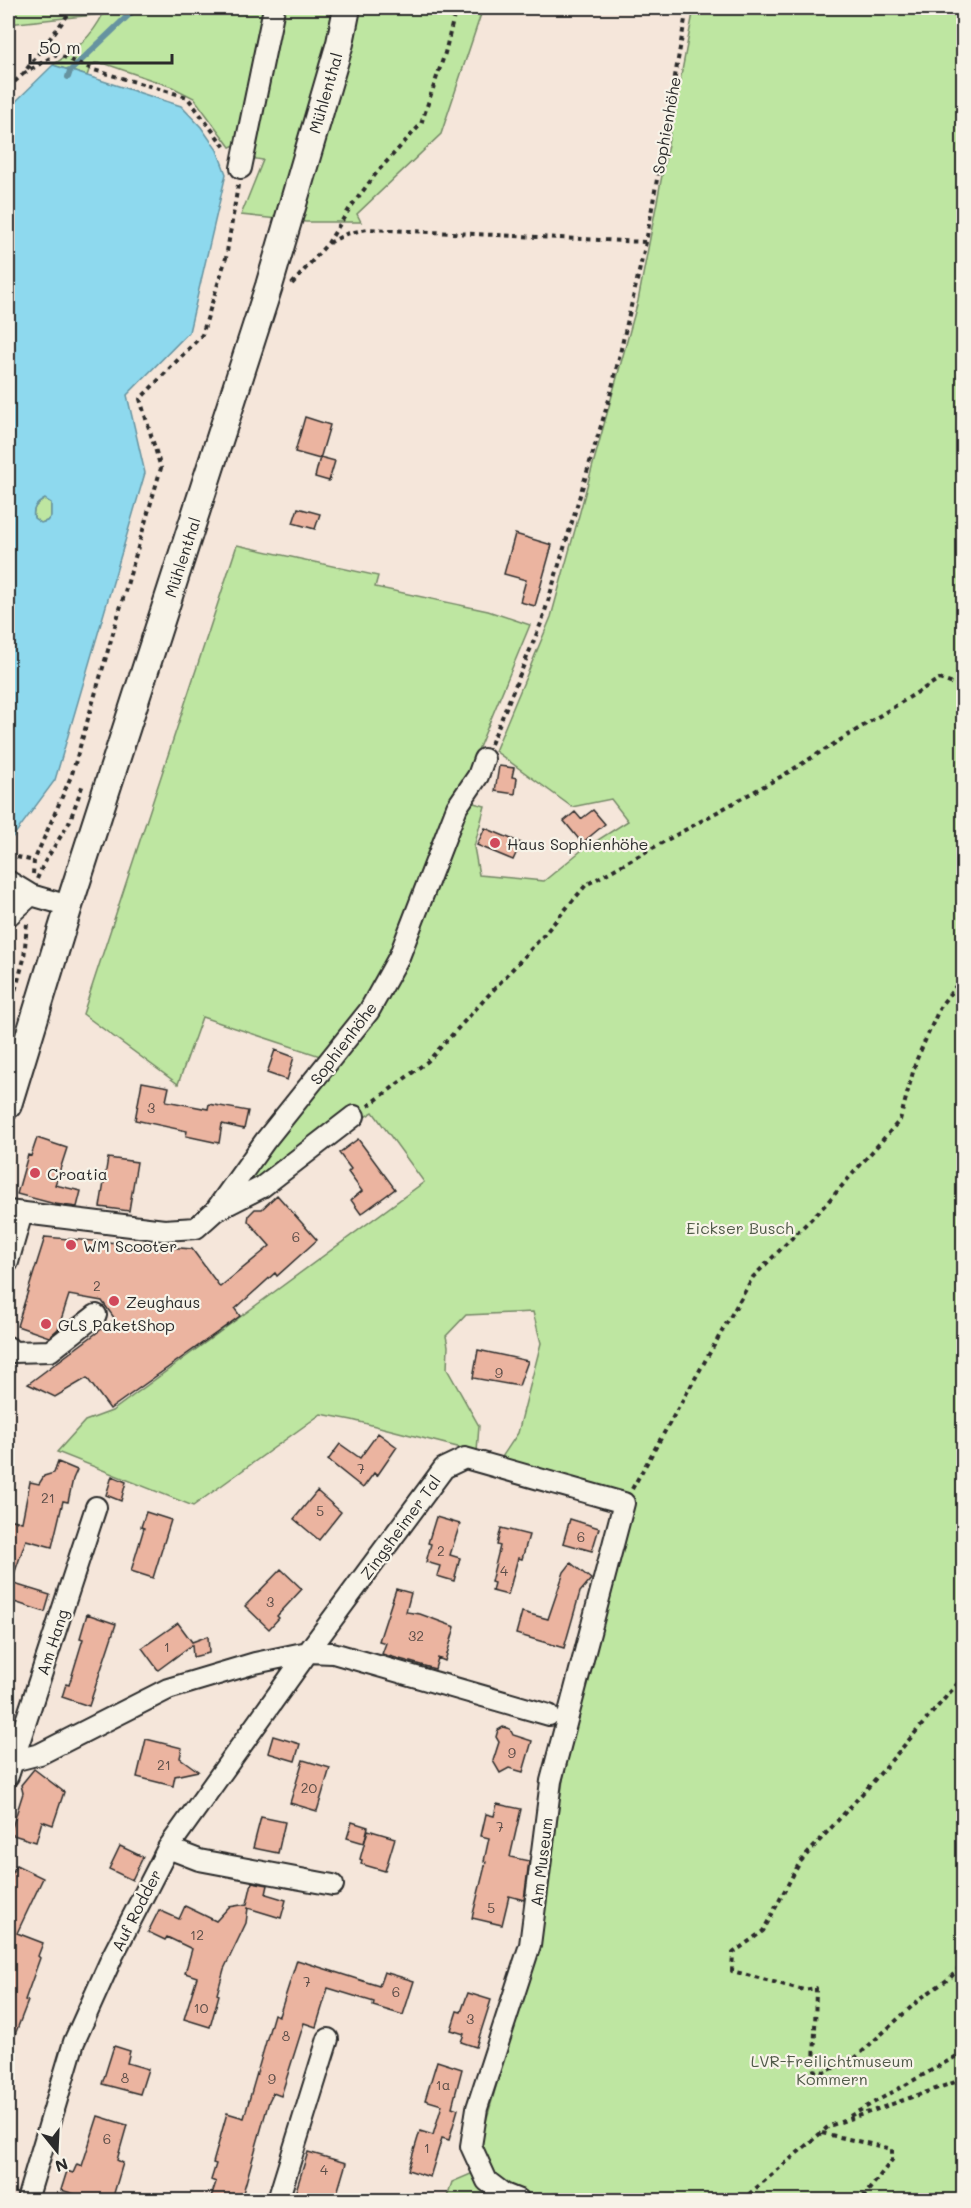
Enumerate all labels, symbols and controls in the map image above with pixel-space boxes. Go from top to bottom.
scale bar [30,27,172,65]
text: 50 m [39,35,81,59]
street label: Mühlenthal [303,50,347,136]
street label: Sophienhöhe [647,75,685,175]
street label: Mühlenthal [159,514,205,600]
place label: Haus Sophienhöhe [507,833,649,854]
marker: Haus Sophienhöhe [488,836,502,850]
street label: Sophienhöhe [305,997,381,1089]
house number: 3 [147,1098,155,1117]
place label: Croatia [47,1163,108,1184]
marker: Croatia [28,1166,42,1180]
park label: Eickser Busch [686,1217,794,1238]
house number: 6 [292,1227,300,1246]
place label: WM Scooter [83,1235,177,1256]
marker: WM Scooter [64,1238,78,1252]
house number: 2 [93,1276,101,1295]
place label: Zeughaus [126,1291,200,1312]
marker: Zeughaus [107,1294,121,1308]
place label: GLS PaketShop [58,1314,175,1335]
marker: GLS PaketShop [39,1317,53,1331]
house number: 9 [495,1363,503,1382]
house number: 7 [357,1459,365,1478]
street label: Zingsheimer Tal [355,1471,445,1583]
house number: 21 [41,1488,55,1507]
house number: 5 [316,1501,324,1520]
house number: 6 [577,1527,585,1546]
house number: 2 [437,1541,445,1560]
house number: 4 [500,1561,509,1580]
house number: 3 [266,1592,274,1611]
street label: Am Hang [31,1606,73,1678]
house number: 32 [408,1626,424,1645]
house number: 1 [164,1637,170,1656]
house number: 9 [508,1743,516,1762]
house number: 21 [157,1755,171,1774]
house number: 20 [301,1778,318,1797]
street label: Am Museum [525,1816,557,1908]
house number: 7 [496,1817,504,1836]
street label: Auf Rodder [106,1866,166,1954]
house number: 5 [487,1898,495,1917]
house number: 12 [190,1925,204,1944]
house number: 7 [303,1972,311,1991]
house number: 6 [392,1982,400,2001]
house number: 10 [194,1998,209,2017]
house number: 3 [466,2009,474,2028]
house number: 8 [282,2026,290,2045]
park label: LVR-Freilichtmuseum Kommern [751,2050,913,2089]
house number: 8 [121,2068,129,2087]
house number: 9 [268,2069,276,2088]
house number: 1a [436,2075,450,2094]
north arrow [27,2121,87,2181]
house number: 6 [103,2129,111,2148]
house number: 1 [424,2138,430,2157]
text: N [53,2154,71,2178]
house number: 4 [320,2160,329,2179]

